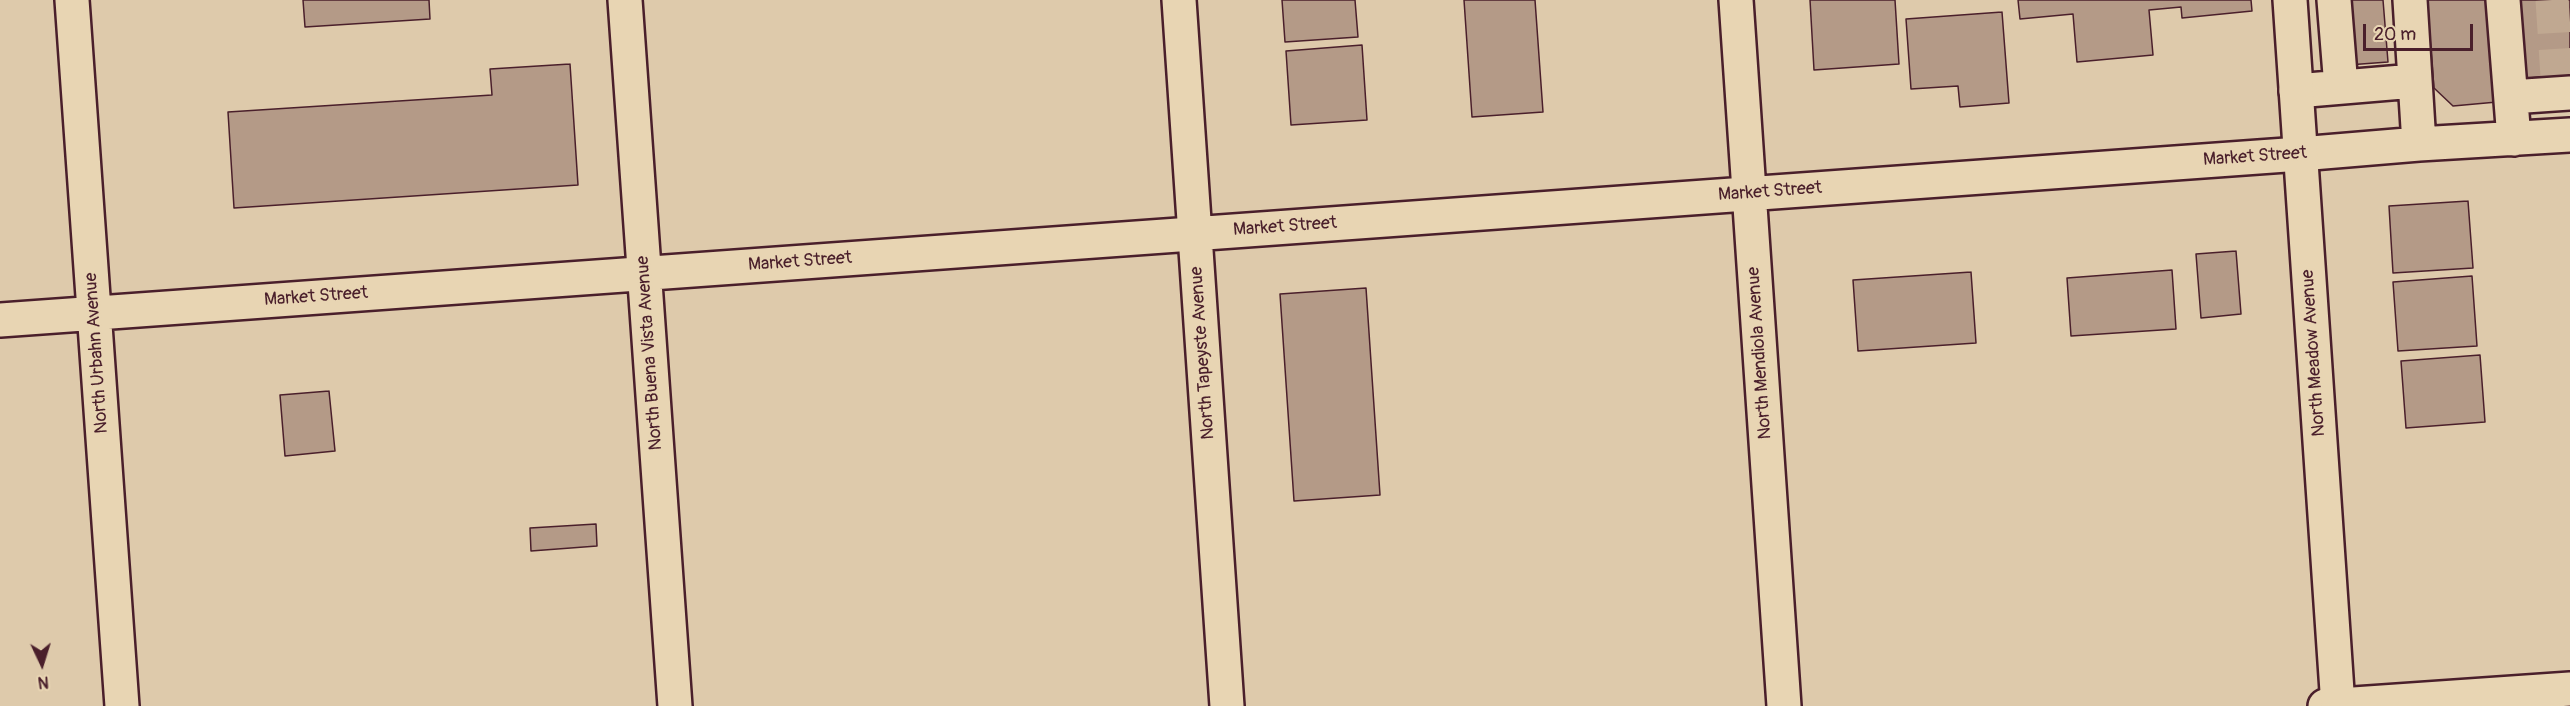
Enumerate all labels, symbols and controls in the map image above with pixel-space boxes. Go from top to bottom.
scale bar [2366,12,2476,50]
text: 20 m [2374,23,2416,46]
street label: Market Street [2202,143,2308,171]
street label: Market Street [1717,178,1823,206]
street label: Market Street [1232,213,1338,241]
street label: Market Street [747,248,853,276]
street label: North Buena Vista Avenue [632,255,668,451]
street label: North Tapeyste Avenue [1186,266,1220,440]
street label: North Mendiola Avenue [1743,266,1777,440]
street label: North Meadow Avenue [2297,269,2331,437]
street label: North Urbahn Avenue [81,272,113,434]
street label: Market Street [263,283,369,311]
north arrow [12,634,72,694]
text: N [37,672,49,692]

